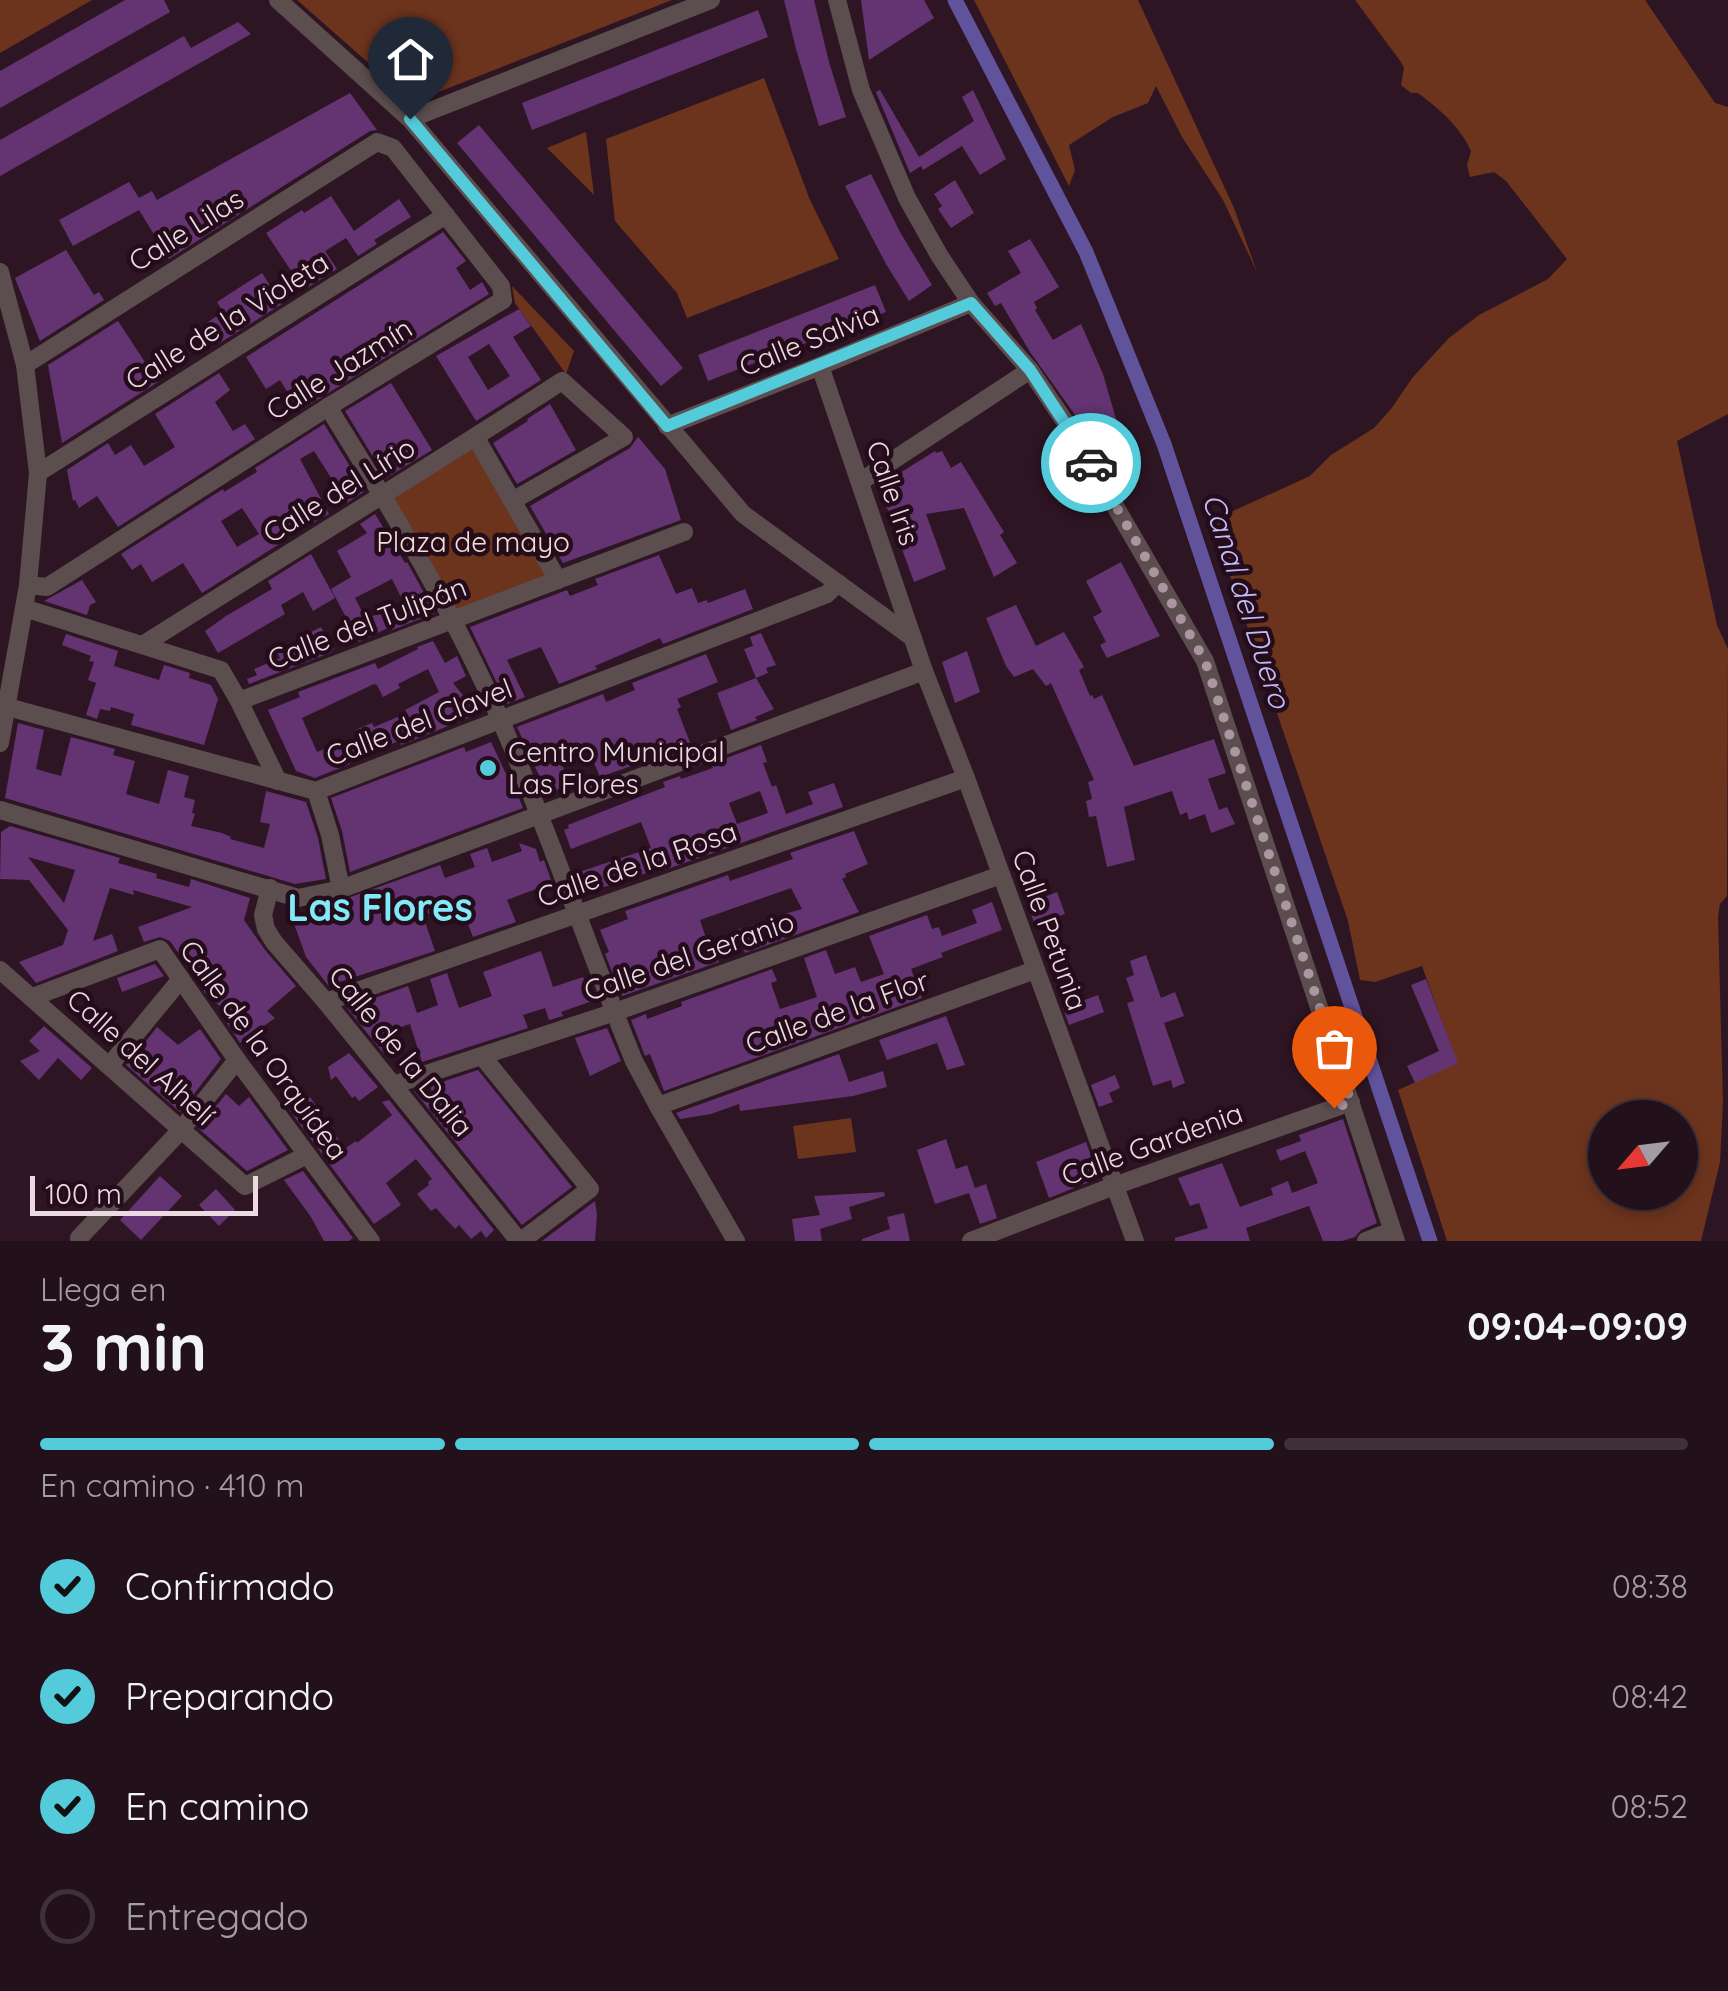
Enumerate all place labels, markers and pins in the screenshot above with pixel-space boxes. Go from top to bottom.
pin [368,17,453,120]
place label: Centro Municipal Las Flores [508,734,725,801]
marker: Centro Municipal Las Flores [477,757,499,779]
pin [1292,1006,1377,1109]

